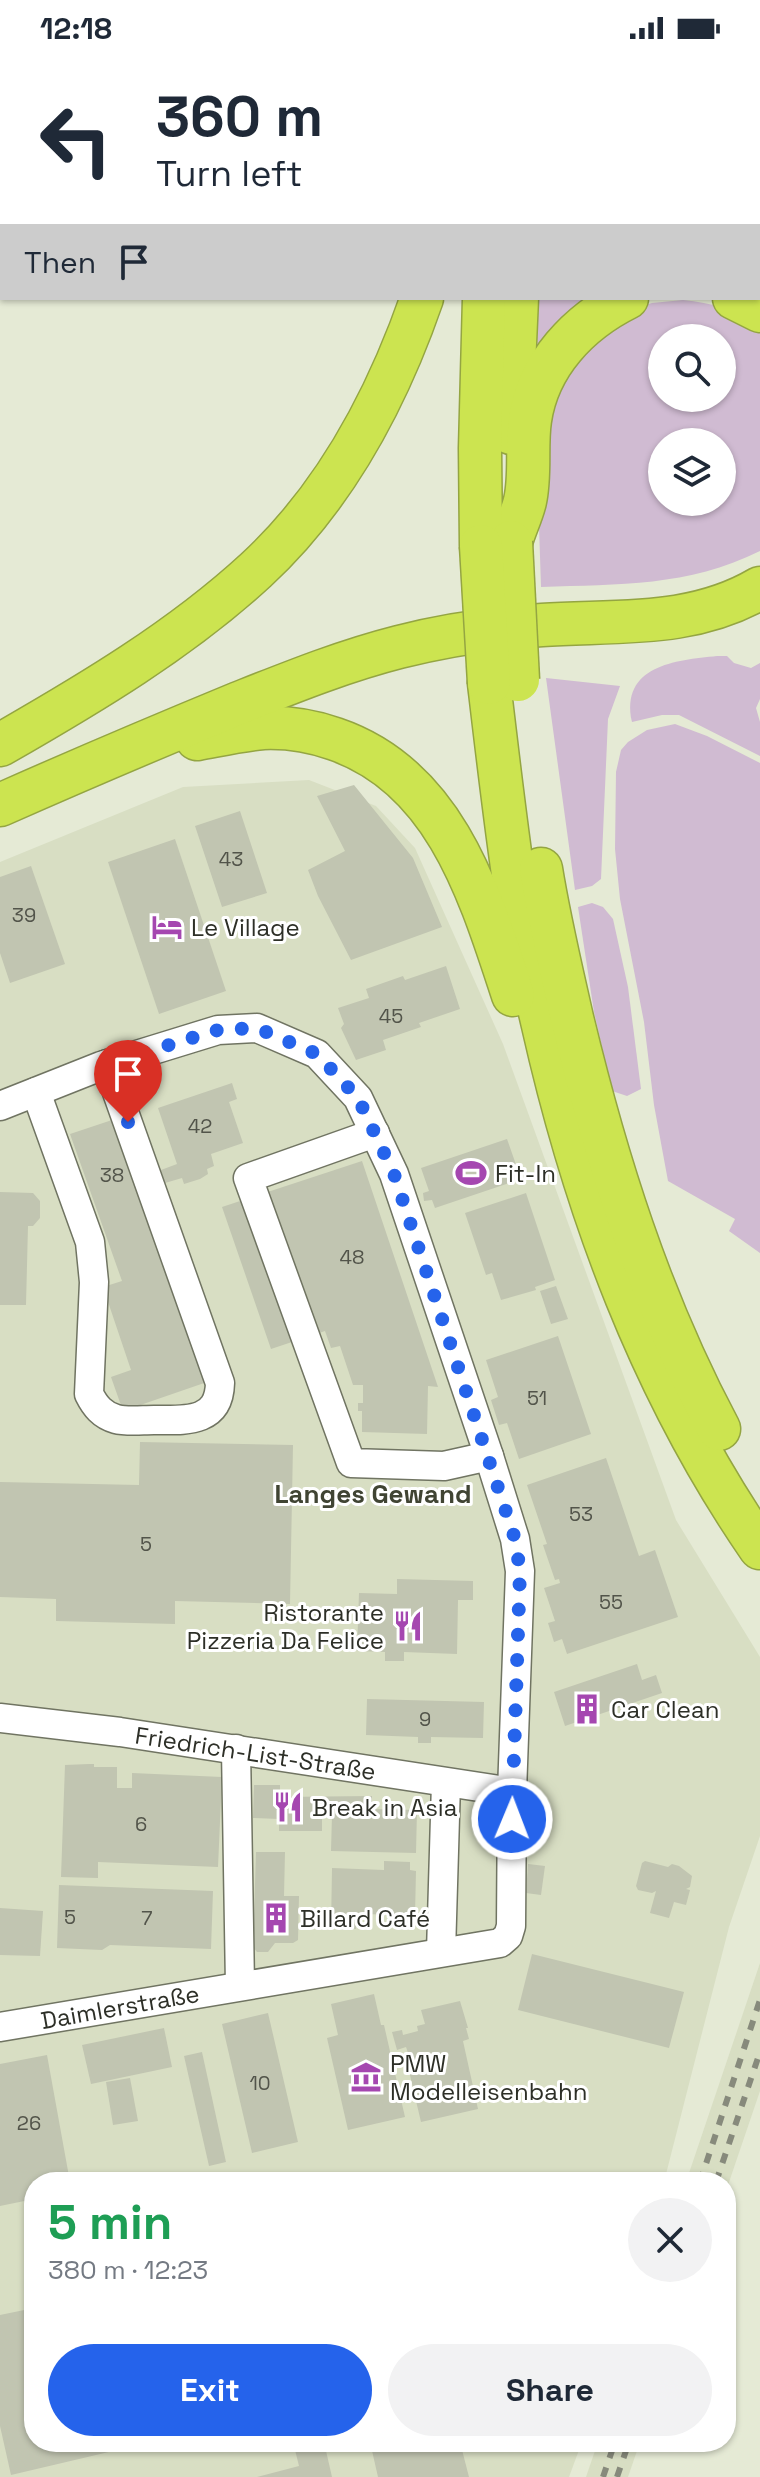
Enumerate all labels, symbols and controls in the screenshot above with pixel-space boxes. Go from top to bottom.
text: 12:18 [40,9,112,48]
text: 360 m [156,81,323,152]
icon: left [24,88,128,192]
text: Turn left [156,151,303,197]
icon: arrive [112,240,156,284]
text: Then [24,243,96,282]
map controls [648,324,736,516]
button: search [648,324,736,412]
button: layers [648,428,736,516]
house number: 43 [219,846,243,872]
house number: 39 [12,902,36,928]
hotel icon: Le Village [150,910,184,944]
place label: Le Village [191,912,300,943]
house number: 45 [379,1003,403,1029]
pin [94,1040,162,1122]
icon: arrive [106,1052,150,1096]
house number: 42 [188,1113,212,1139]
sports icon: Fit-In [454,1156,488,1190]
place label: Fit-In [495,1158,556,1189]
house number: 38 [100,1162,124,1188]
house number: 48 [340,1244,364,1270]
house number: 51 [527,1385,547,1411]
district label: Langes Gewand [274,1477,472,1511]
house number: 53 [569,1501,593,1527]
house number: 5 [140,1531,152,1557]
house number: 55 [599,1589,623,1615]
place label: Ristorante Pizzeria Da Felice [187,1597,384,1656]
restaurant icon: Ristorante Pizzeria Da Felice [391,1609,425,1643]
building icon: Car Clean [570,1692,604,1726]
place label: Car Clean [611,1694,719,1725]
house number: 9 [419,1706,431,1732]
street label: Friedrich-List-Straße [133,1719,378,1786]
position arrow [470,1777,554,1861]
restaurant icon: Break in Asia [271,1790,305,1824]
place label: Break in Asia [312,1792,458,1823]
house number: 6 [135,1811,147,1837]
building icon: Billard Café [259,1901,293,1935]
place label: Billard Café [300,1903,430,1934]
house number: 5 [64,1904,76,1930]
house number: 7 [141,1905,153,1931]
street label: Daimlerstraße [38,1978,202,2036]
place label: PMW Modelleisenbahn [390,2048,587,2107]
museum icon: PMW Modelleisenbahn [349,2060,383,2094]
house number: 10 [249,2070,271,2096]
house number: 26 [17,2110,41,2136]
text: 5 min [48,2192,172,2253]
button: close [628,2198,712,2282]
text: 380 m · 12:23 [48,2253,208,2287]
button: Exit [48,2344,372,2436]
button: Share [388,2344,712,2436]

